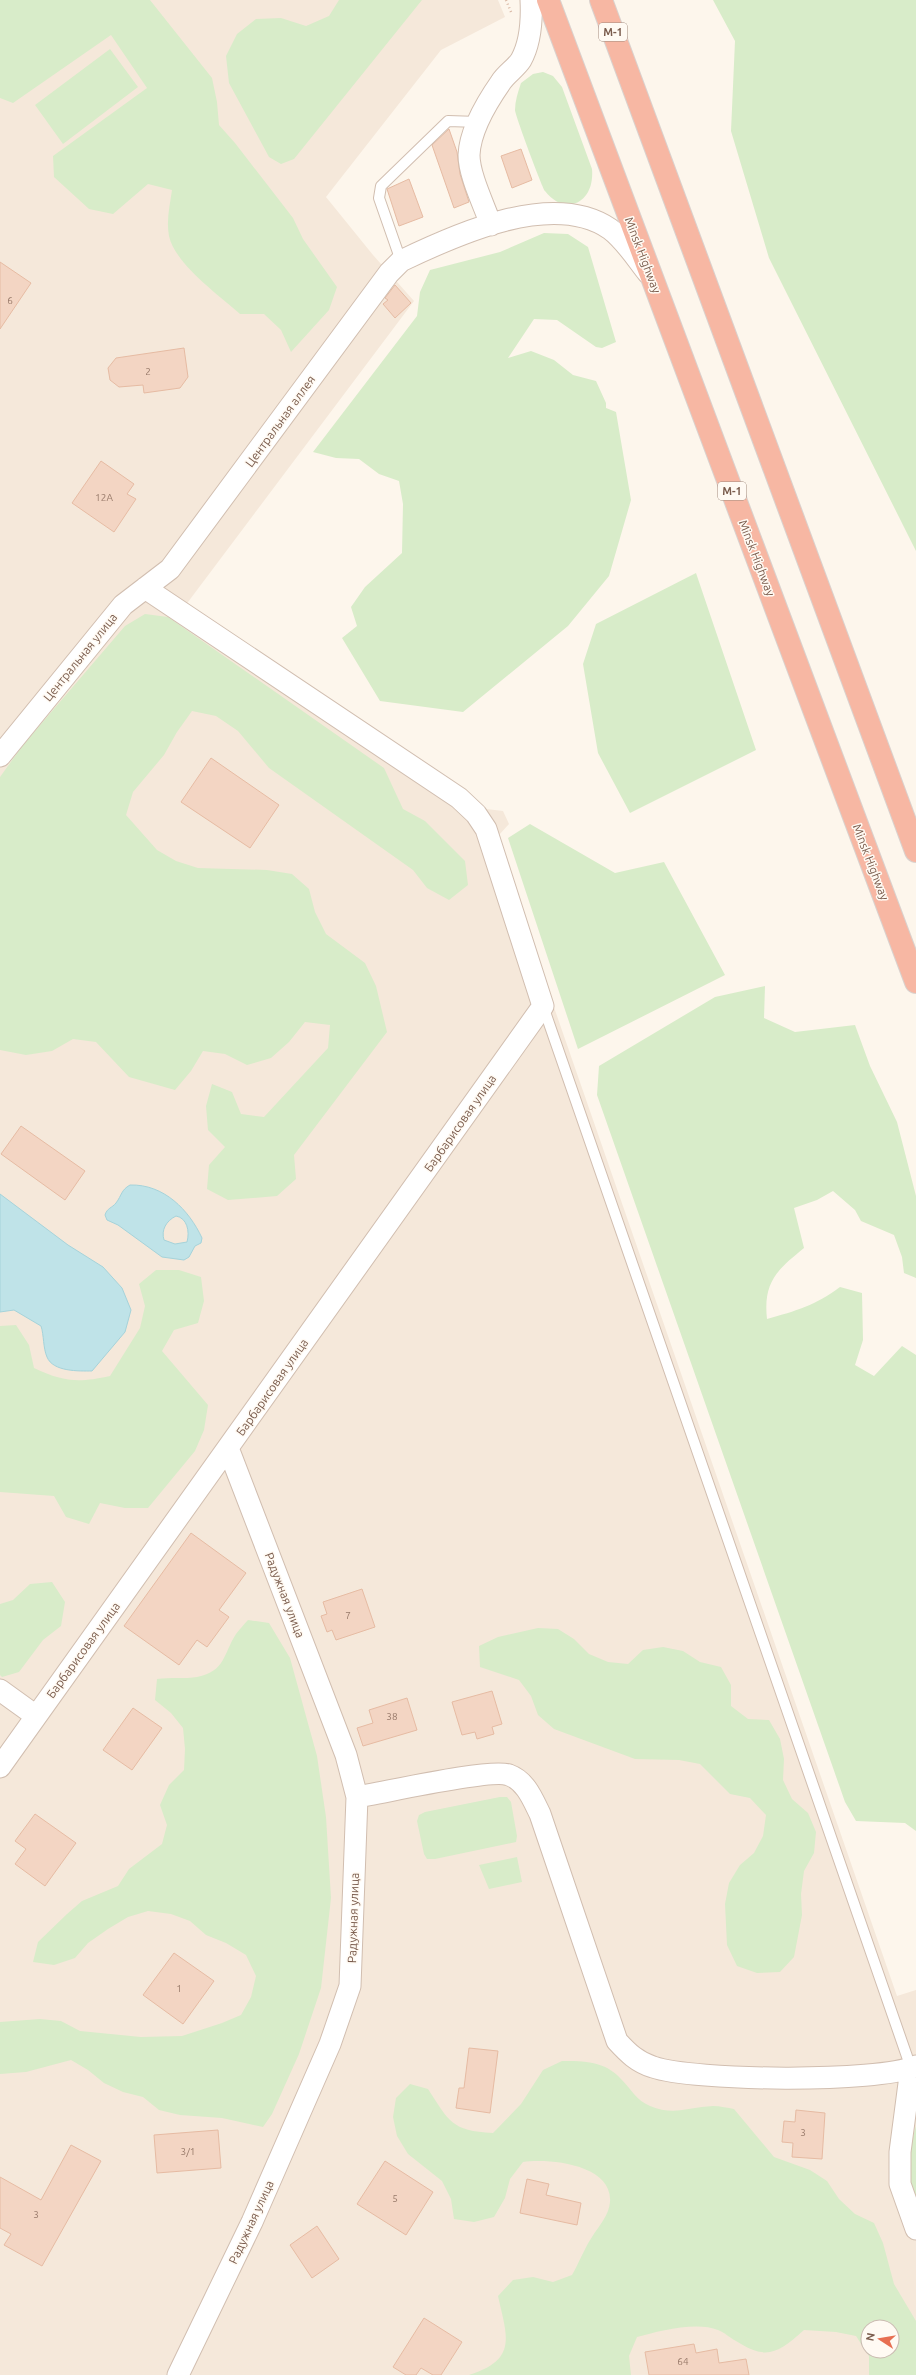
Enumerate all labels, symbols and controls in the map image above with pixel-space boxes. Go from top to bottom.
road number: М-1 [599,23,627,41]
street label: Minsk Highway [623,215,664,295]
house number: 6 [7,295,13,306]
house number: 2 [145,366,151,377]
street label: Центральная аллея [243,373,317,469]
road number: М-1 [718,482,746,500]
house number: 12А [95,492,113,503]
street label: Minsk Highway [737,518,778,598]
street label: Центральная улица [41,611,119,703]
street label: Minsk Highway [851,822,892,902]
street label: Барбарисовая улица [422,1072,498,1174]
street label: Барбарисовая улица [234,1336,310,1438]
street label: Радужная улица [263,1550,307,1640]
street label: Барбарисовая улица [44,1600,122,1700]
house number: 7 [345,1610,351,1621]
house number: 38 [386,1711,398,1722]
street label: Радужная улица [345,1873,361,1963]
house number: 1 [176,1983,182,1994]
house number: 3 [800,2127,806,2138]
house number: 3/1 [181,2146,195,2157]
street label: Радужная улица [226,2178,276,2266]
house number: 5 [392,2193,398,2204]
house number: 3 [33,2209,39,2220]
north arrow [860,2319,900,2359]
text: N [863,2332,877,2342]
house number: 64 [677,2356,689,2367]

